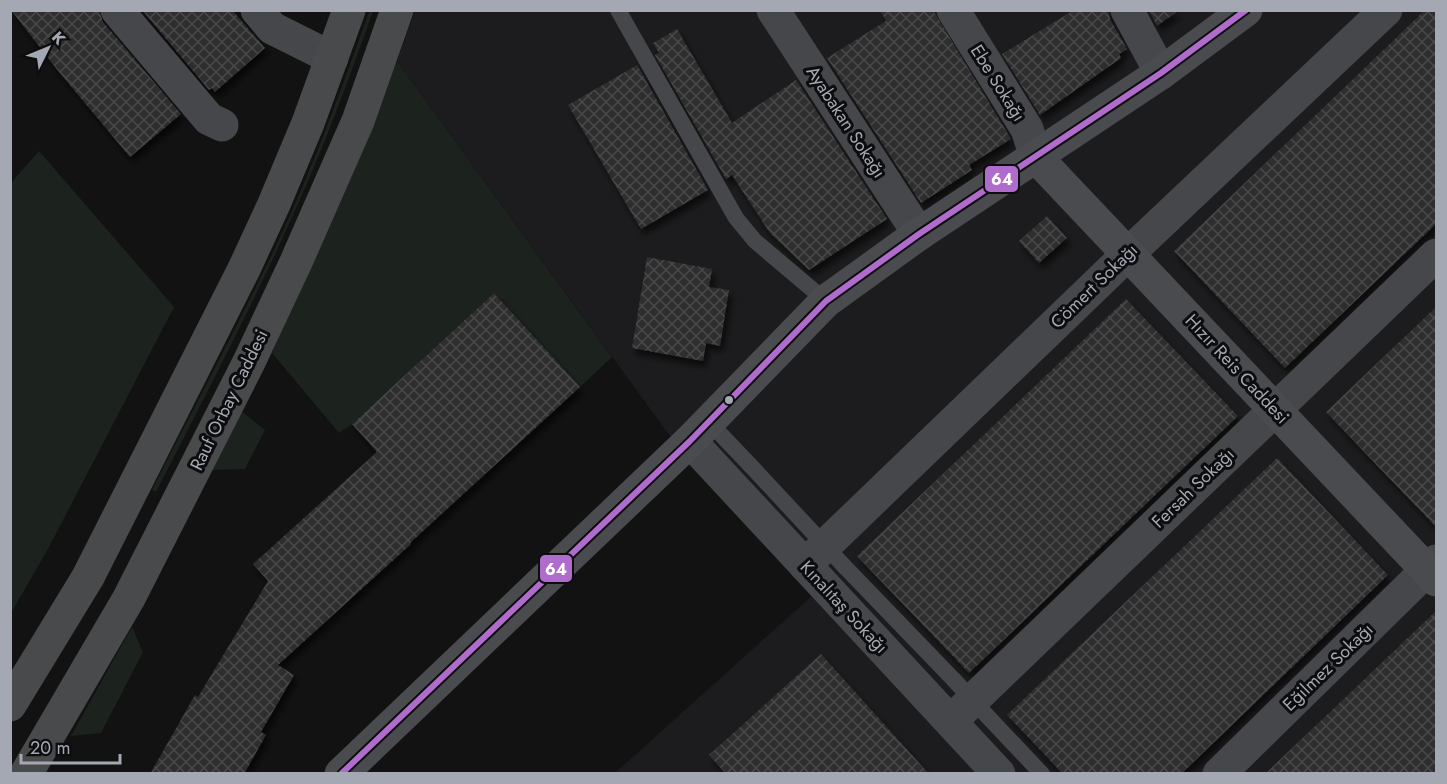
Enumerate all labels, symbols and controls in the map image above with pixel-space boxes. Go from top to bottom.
north arrow [18,18,78,78]
text: K [46,26,71,51]
street label: Ebe Sokağı [964,40,1032,126]
street label: Ayabakan Sokağı [800,61,892,183]
line badge: 64 [984,165,1019,193]
text: 64 [991,168,1013,191]
street label: Cömert Sokağı [1044,238,1144,334]
street label: Hızır Reis Caddesi [1179,308,1295,430]
street label: Rauf Orbay Caddesi [184,325,274,475]
unlabelled marker [723,394,735,406]
street label: Fersah Sokağı [1146,442,1240,534]
line badge: 64 [539,554,573,583]
street label: Kınalıtaş Sokağı [794,555,894,659]
text: 64 [545,558,567,581]
street label: Eğilmez Sokağı [1277,617,1379,717]
scale bar [21,727,120,765]
text: 20 m [30,735,70,761]

